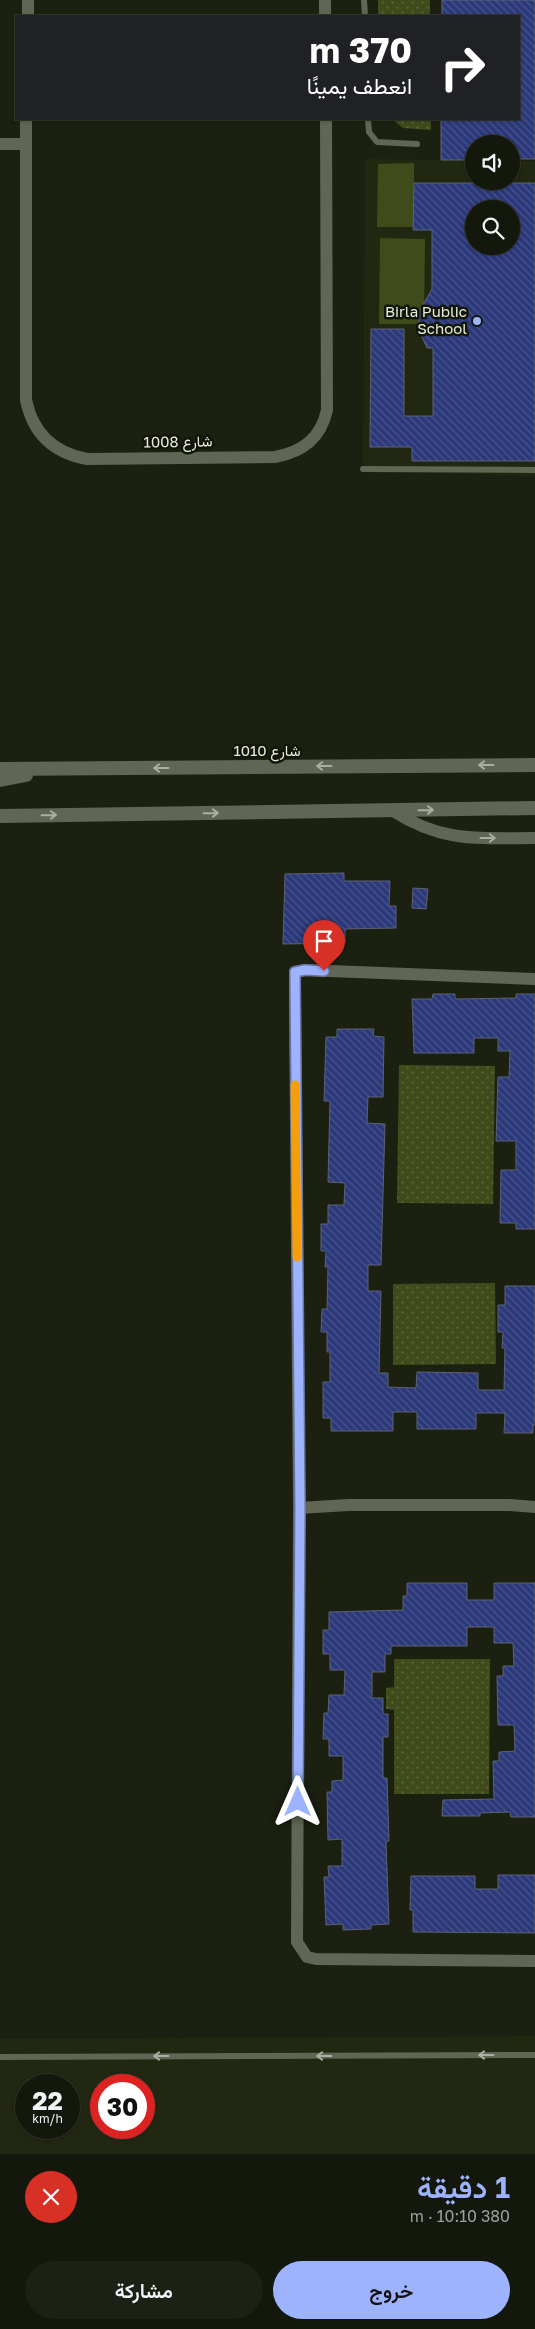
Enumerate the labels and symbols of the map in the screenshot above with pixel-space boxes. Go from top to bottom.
place label: Birla Public School [385,302,467,337]
marker: Birla Public School [471,315,483,327]
street label: شارع 1008 [143,431,213,454]
street label: شارع 1010 [233,741,301,762]
one-way arrow [479,760,495,770]
one-way arrow [316,761,332,771]
one-way arrow [154,763,170,773]
one-way arrow [418,806,434,815]
one-way arrow [202,808,219,818]
one-way arrow [40,810,56,820]
one-way arrow [480,833,496,843]
pin [303,920,345,971]
position arrow [271,1775,323,1827]
one-way arrow [479,2050,495,2060]
one-way arrow [154,2051,170,2061]
one-way arrow [316,2051,332,2061]
speed limit sign: 30 [90,2074,155,2139]

